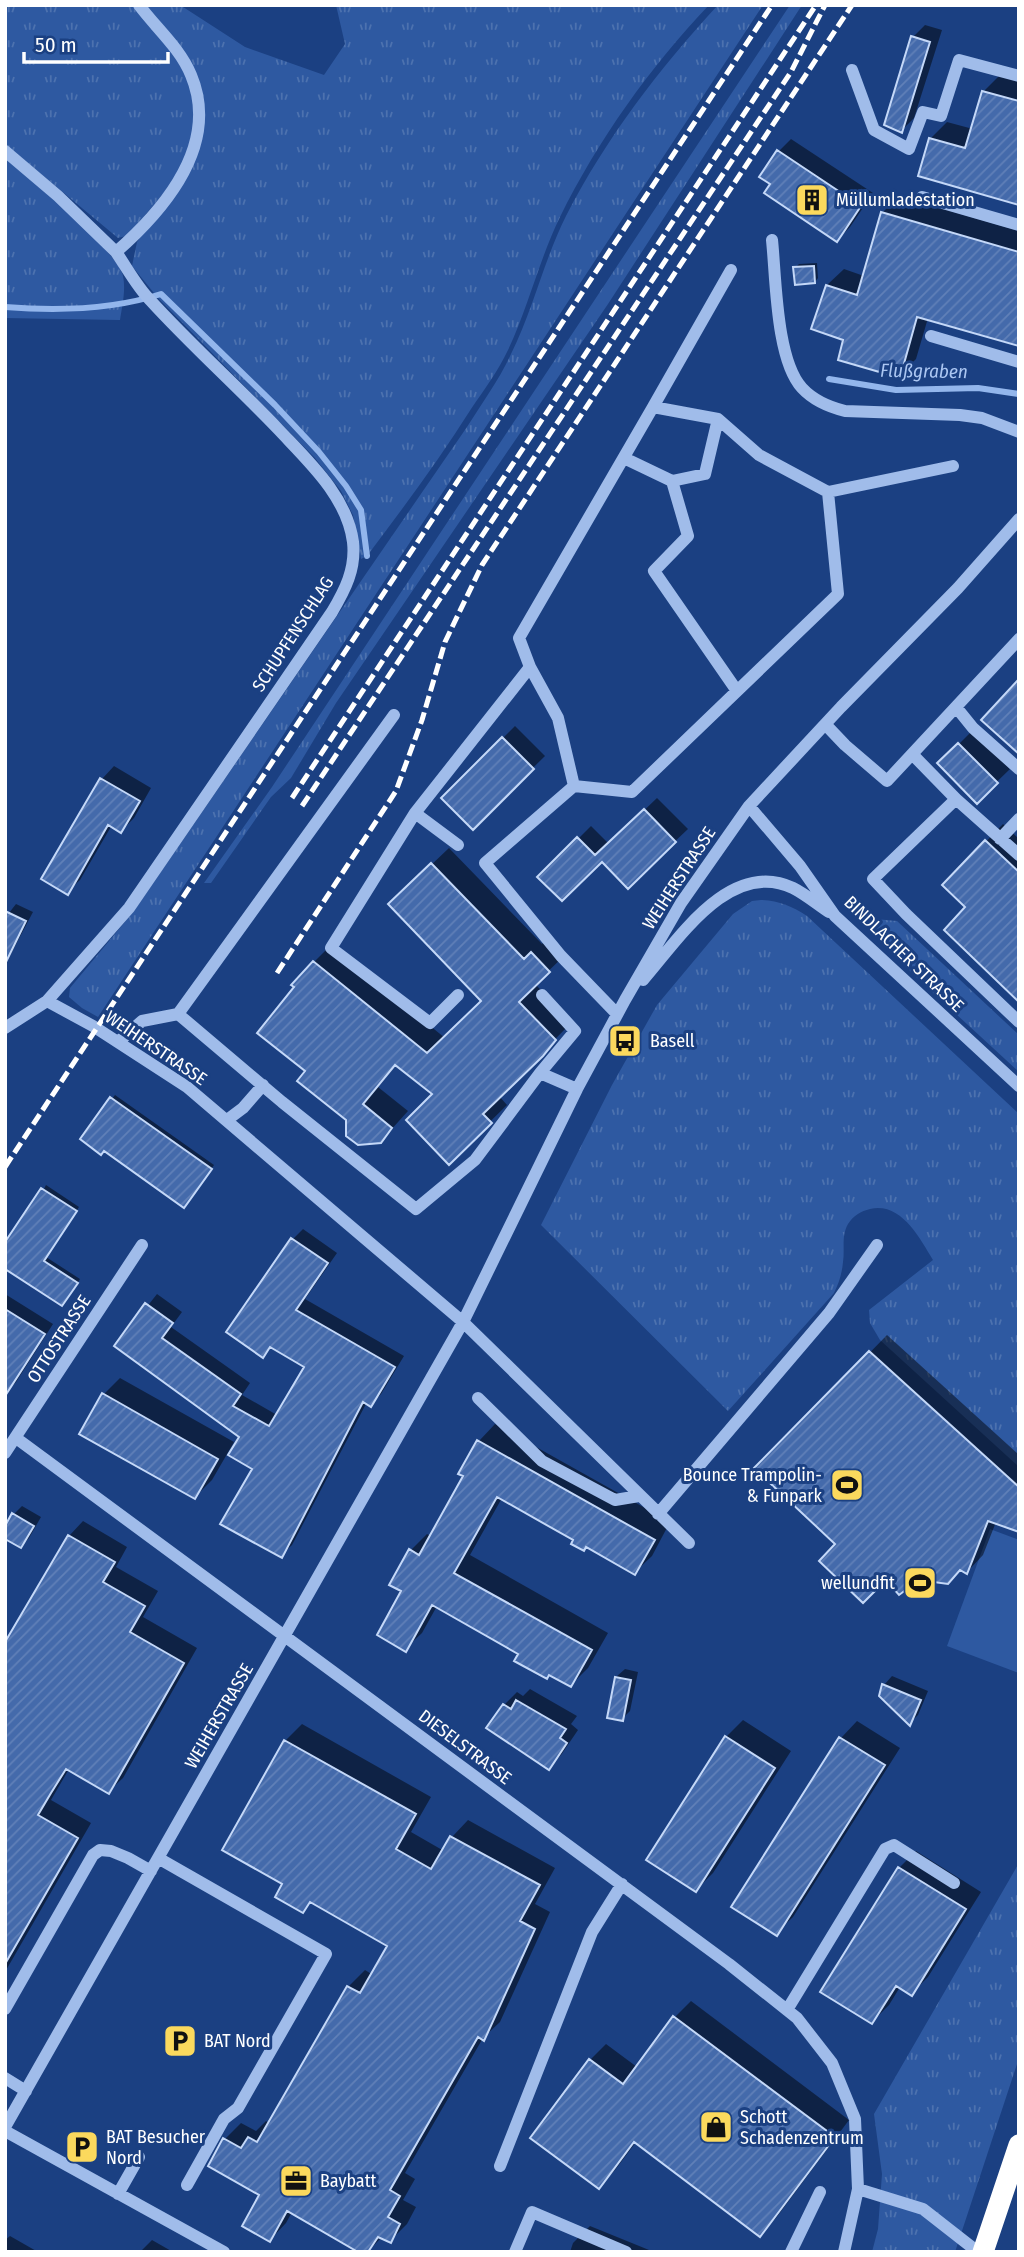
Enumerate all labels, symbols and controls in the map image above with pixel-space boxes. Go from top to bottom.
scale bar [24,21,168,65]
text: 50 m [35,32,77,58]
building icon: Müllumladestation [793,181,831,219]
place label: Müllumladestation [836,189,975,211]
water label: Flußgraben [880,359,968,383]
street label: SCHUPFENSCHLAG [248,572,338,696]
street label: WEIHERSTRASSE [638,823,720,933]
street label: BINDLACHER STRASSE [840,891,968,1017]
street label: WEIHERSTRASSE [101,1006,211,1090]
bus stop icon: Basell [606,1022,644,1060]
place label: Basell [650,1030,695,1052]
street label: OTTOSTRASSE [22,1291,96,1387]
place label: Bounce Trampolin- & Funpark [683,1464,823,1507]
sports icon: Bounce Trampolin- & Funpark [828,1466,866,1504]
sports icon: wellundfit [901,1564,939,1602]
place label: wellundfit [821,1572,895,1594]
street label: WEIHERSTRASSE [180,1659,258,1773]
street label: DIESELSTRASSE [414,1705,516,1789]
parking icon: BAT Nord [161,2022,199,2060]
place label: BAT Nord [204,2030,271,2052]
place label: Schott Schadenzentrum [740,2106,864,2149]
shop icon: Schott Schadenzentrum [697,2108,735,2146]
place label: BAT Besucher Nord [106,2126,206,2169]
parking icon: BAT Besucher Nord [63,2128,101,2166]
office icon: Baybatt [277,2162,315,2200]
place label: Baybatt [320,2170,377,2192]

